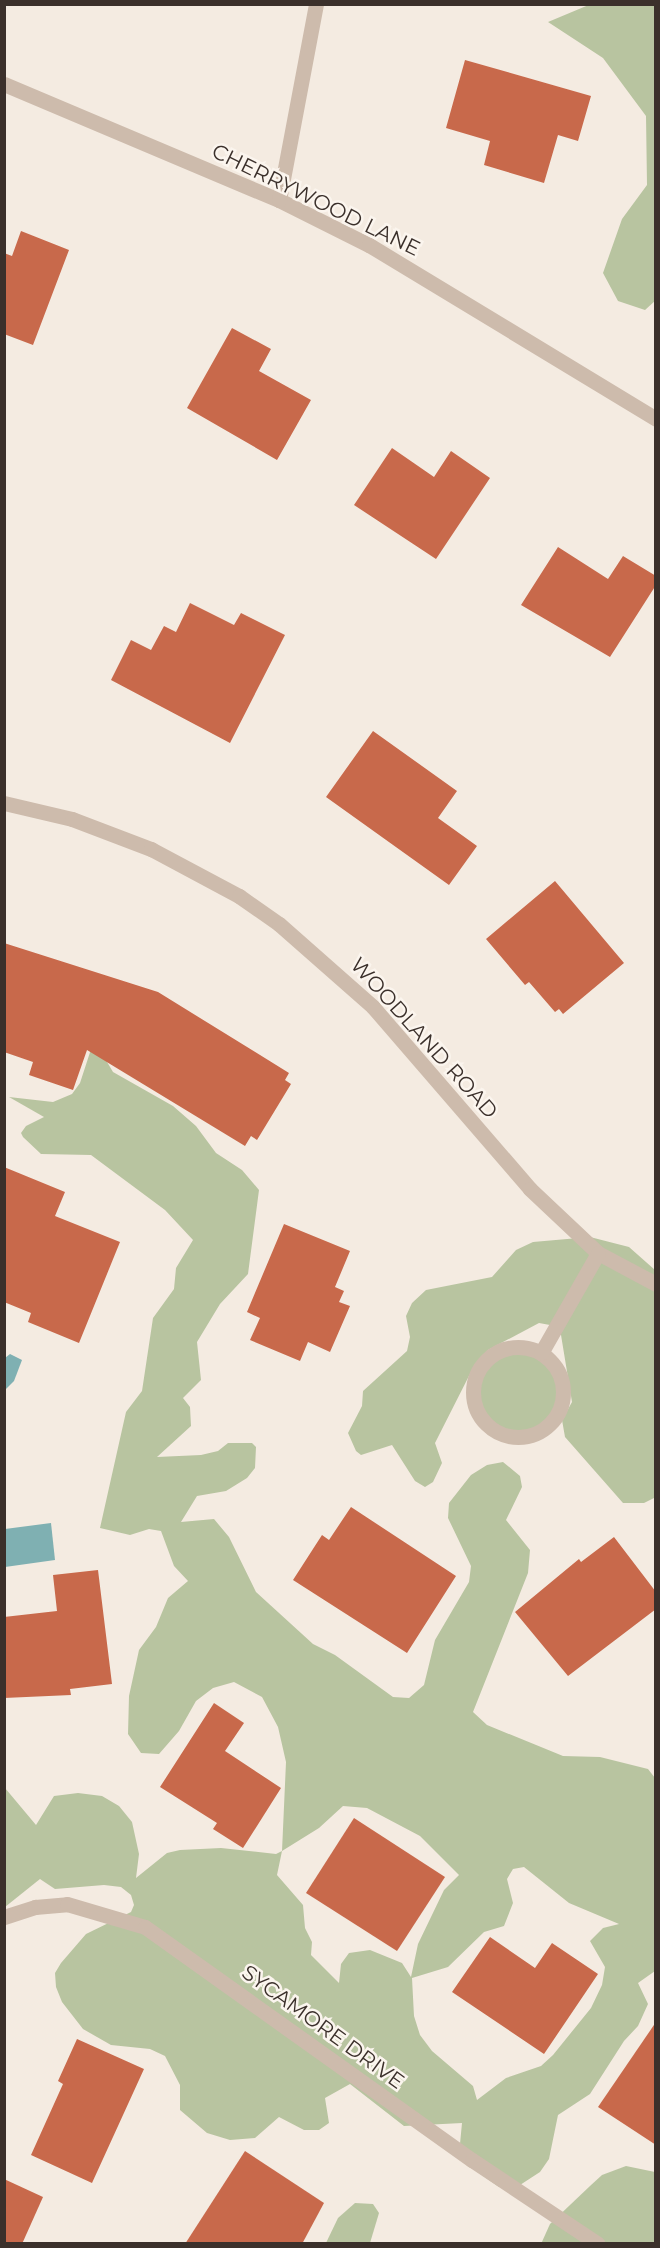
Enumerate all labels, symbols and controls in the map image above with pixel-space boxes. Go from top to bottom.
street label: CHERRYWOOD LANE [208,139,424,261]
street label: WOODLAND ROAD [345,952,503,1124]
street label: SYCAMORE DRIVE [237,1960,409,2094]

